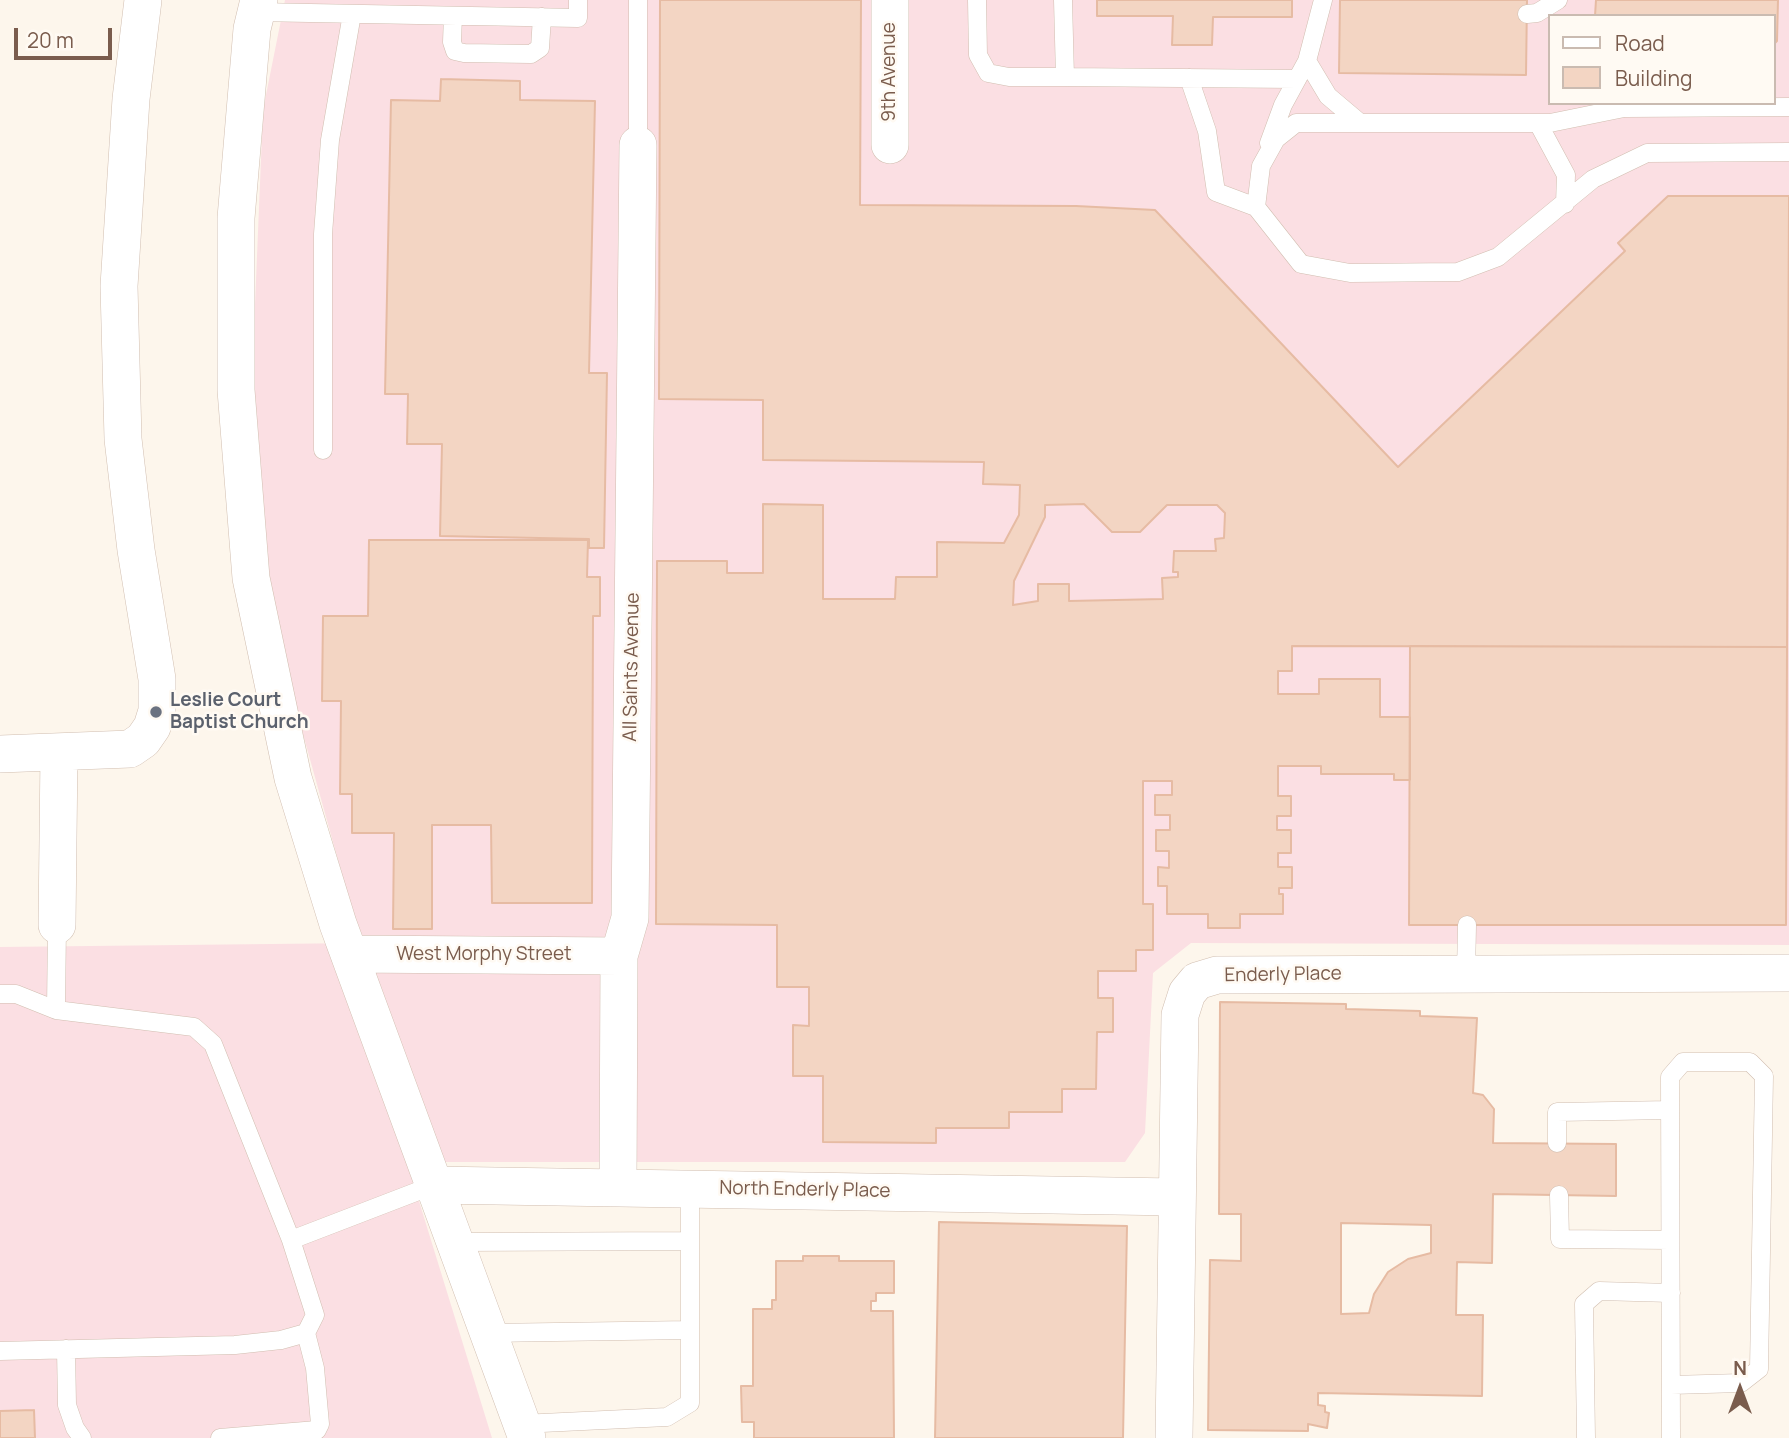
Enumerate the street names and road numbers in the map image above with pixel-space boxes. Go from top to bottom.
street label: 9th Avenue [879,22,901,122]
street label: All Saints Avenue [619,592,645,742]
street label: West Morphy Street [396,944,572,966]
street label: Enderly Place [1224,963,1342,987]
street label: North Enderly Place [719,1177,891,1203]

